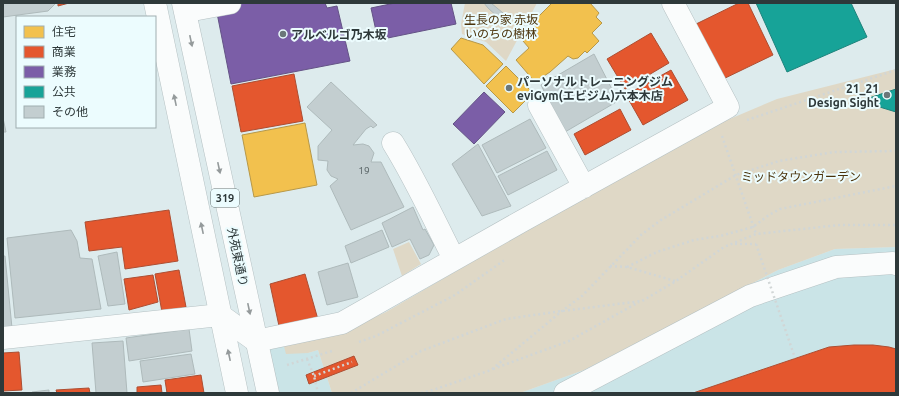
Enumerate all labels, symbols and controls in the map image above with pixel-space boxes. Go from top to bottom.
park label: 生長の家 赤坂 いのちの樹林 [464,13,538,40]
legend [16,16,156,128]
text: 住宅 [52,25,76,38]
place label: アルベルゴ乃木坂 [291,28,387,41]
marker: アルベルゴ乃木坂 [278,29,288,39]
one-way arrow [189,35,195,47]
text: 商業 [52,45,76,58]
text: 業務 [52,65,76,78]
place label: パーソナルトレーニングジム eviGym(エビジム)六本木店 [517,75,673,103]
place label: 21_21 Design Sight [808,82,879,109]
marker: パーソナルトレーニングジム eviGym(エビジム)六本木店 [504,83,514,93]
text: 公共 [52,85,76,98]
marker: 21_21 Design Sight [882,90,892,100]
one-way arrow [172,94,178,107]
text: その他 [52,105,88,118]
one-way arrow [216,162,222,174]
house number: 19 [358,165,370,176]
park label: ミッドタウンガーデン [741,170,861,183]
road number: 319 [211,189,239,207]
one-way arrow [199,222,205,234]
street label: 外苑東通り [225,226,251,288]
one-way arrow [247,303,253,315]
one-way arrow [226,349,232,361]

